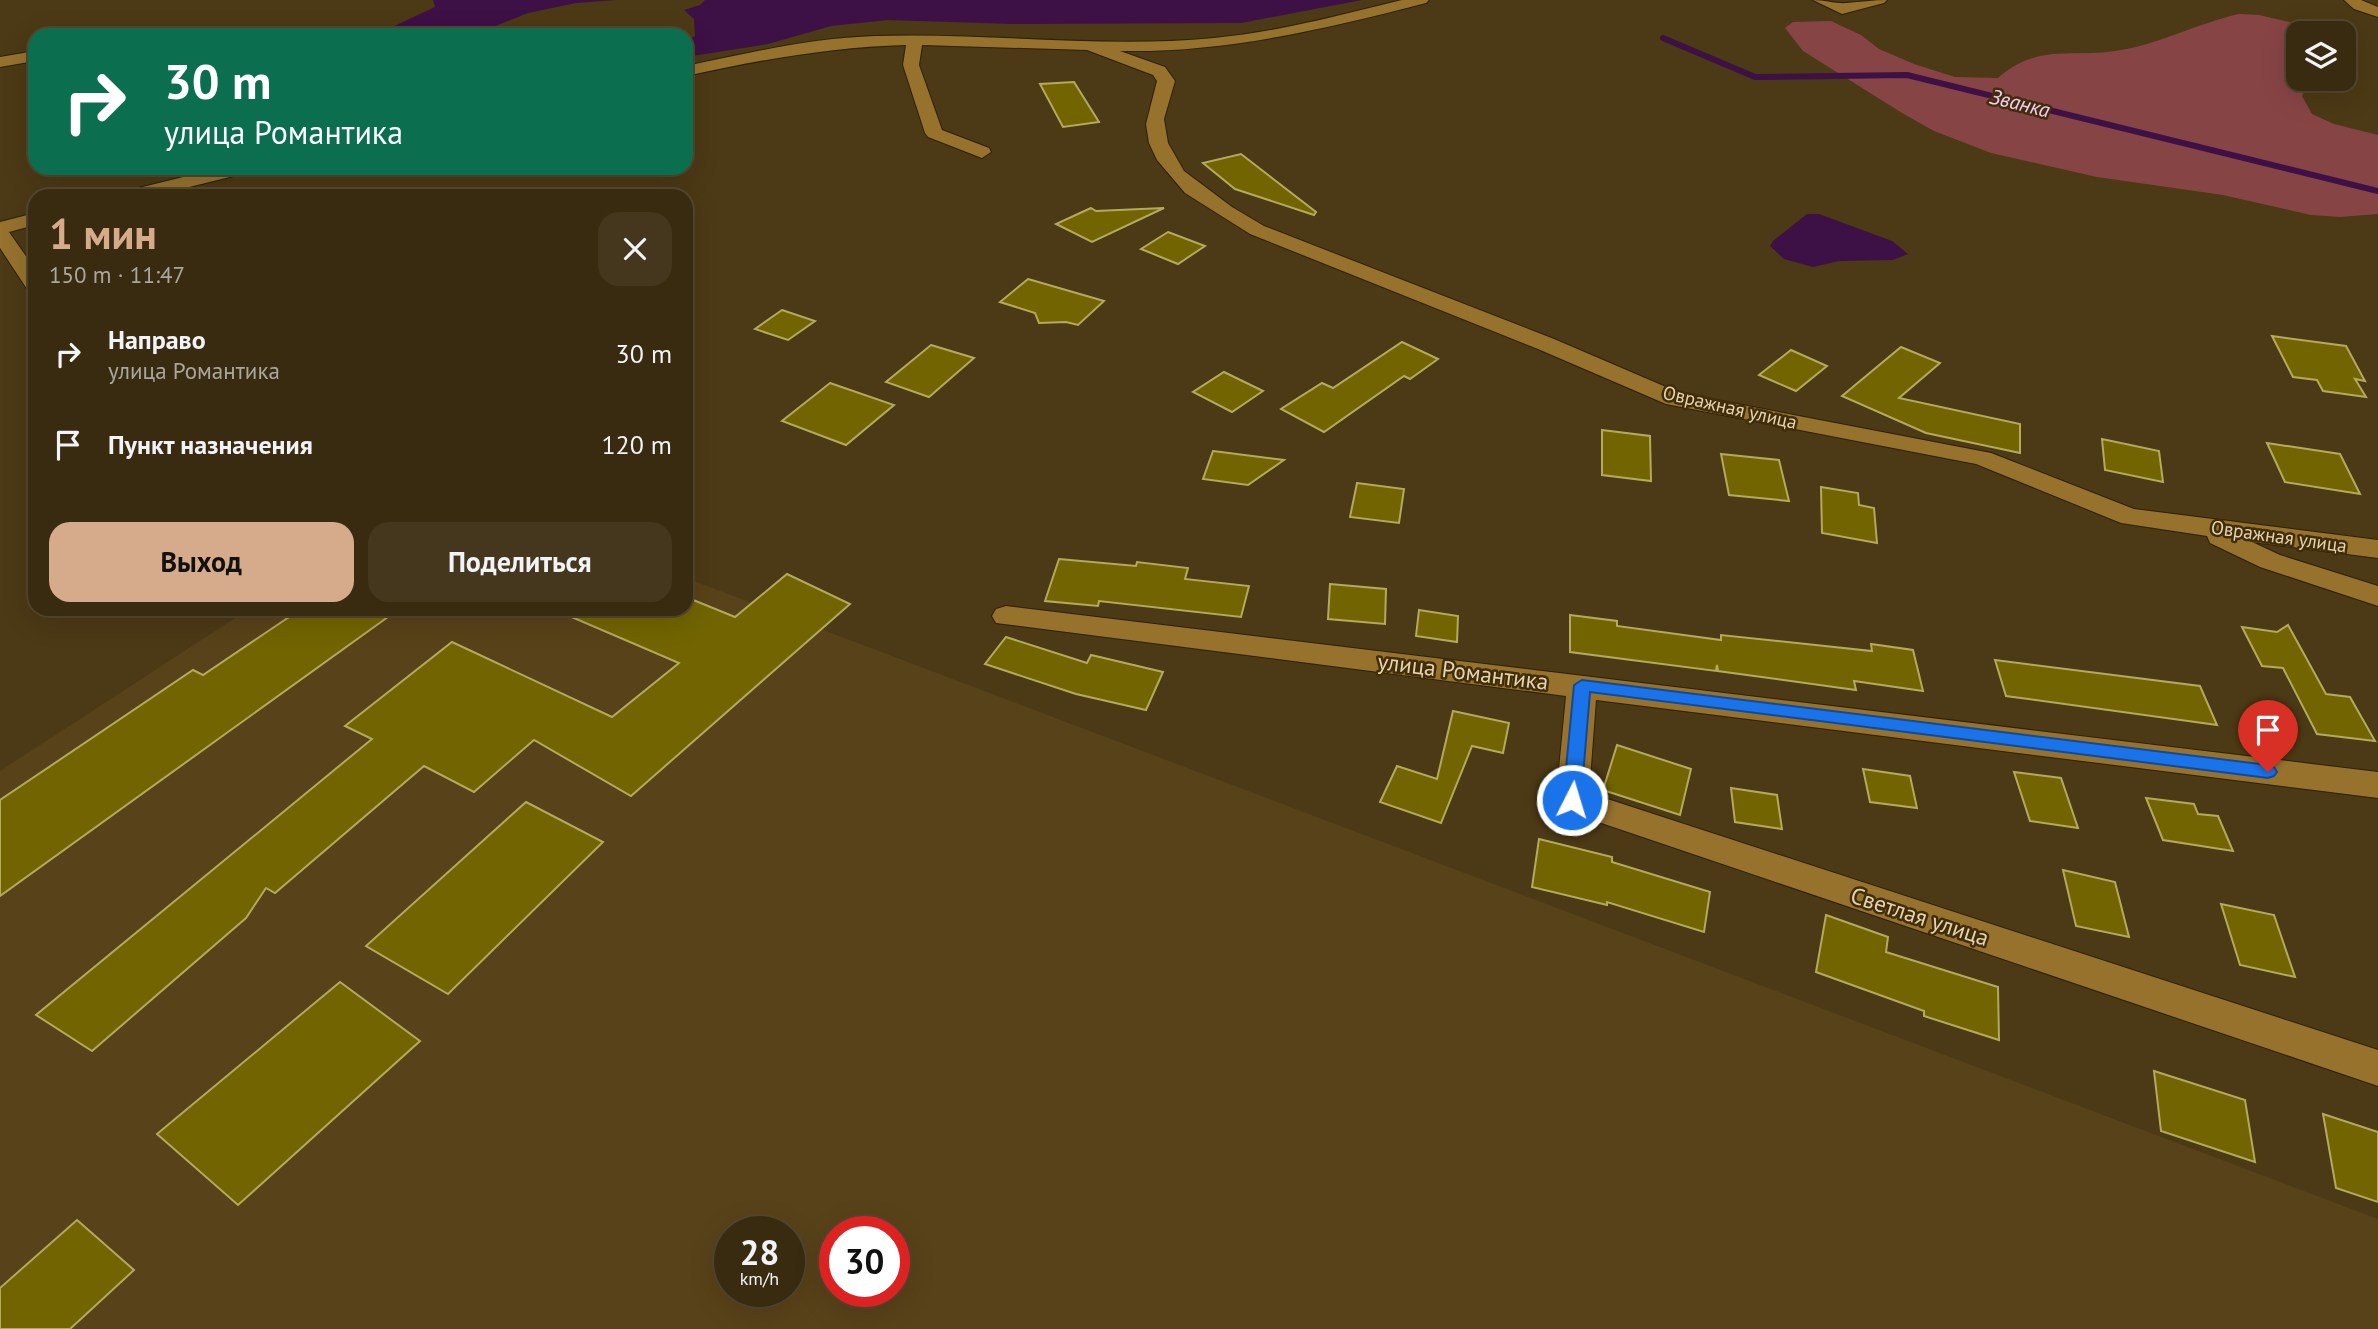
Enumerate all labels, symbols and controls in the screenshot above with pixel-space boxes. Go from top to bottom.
map controls [2286,21,2356,91]
button: layers [2286,21,2356,91]
text: 30 m [164,49,271,113]
icon: right [49,56,140,147]
water label: Званка [1987,83,2054,124]
text: улица Романтика [164,111,403,153]
text: 1 мин [49,206,157,261]
button: close [598,212,672,286]
text: 150 m · 11:47 [49,260,185,289]
text: Направо [108,323,206,356]
icon: right [49,335,87,373]
text: 30 m [616,337,672,370]
text: улица Романтика [108,356,280,385]
street label: Овражная улица [1661,380,1799,434]
icon: arrive [49,426,87,464]
text: Пункт назначения [108,428,313,461]
text: 120 m [601,428,672,461]
street label: Овражная улица [2210,515,2348,557]
button: Выход [49,522,354,602]
button: Поделиться [368,522,672,602]
street label: улица Романтика [1376,646,1550,696]
pin [2238,700,2298,772]
icon: arrive [2249,711,2287,749]
position arrow [1535,763,1609,837]
street label: Светлая улица [1847,880,1993,952]
speed limit sign: 30 [819,1216,910,1307]
text: 28 [740,1229,779,1275]
text: km/h [740,1267,779,1290]

